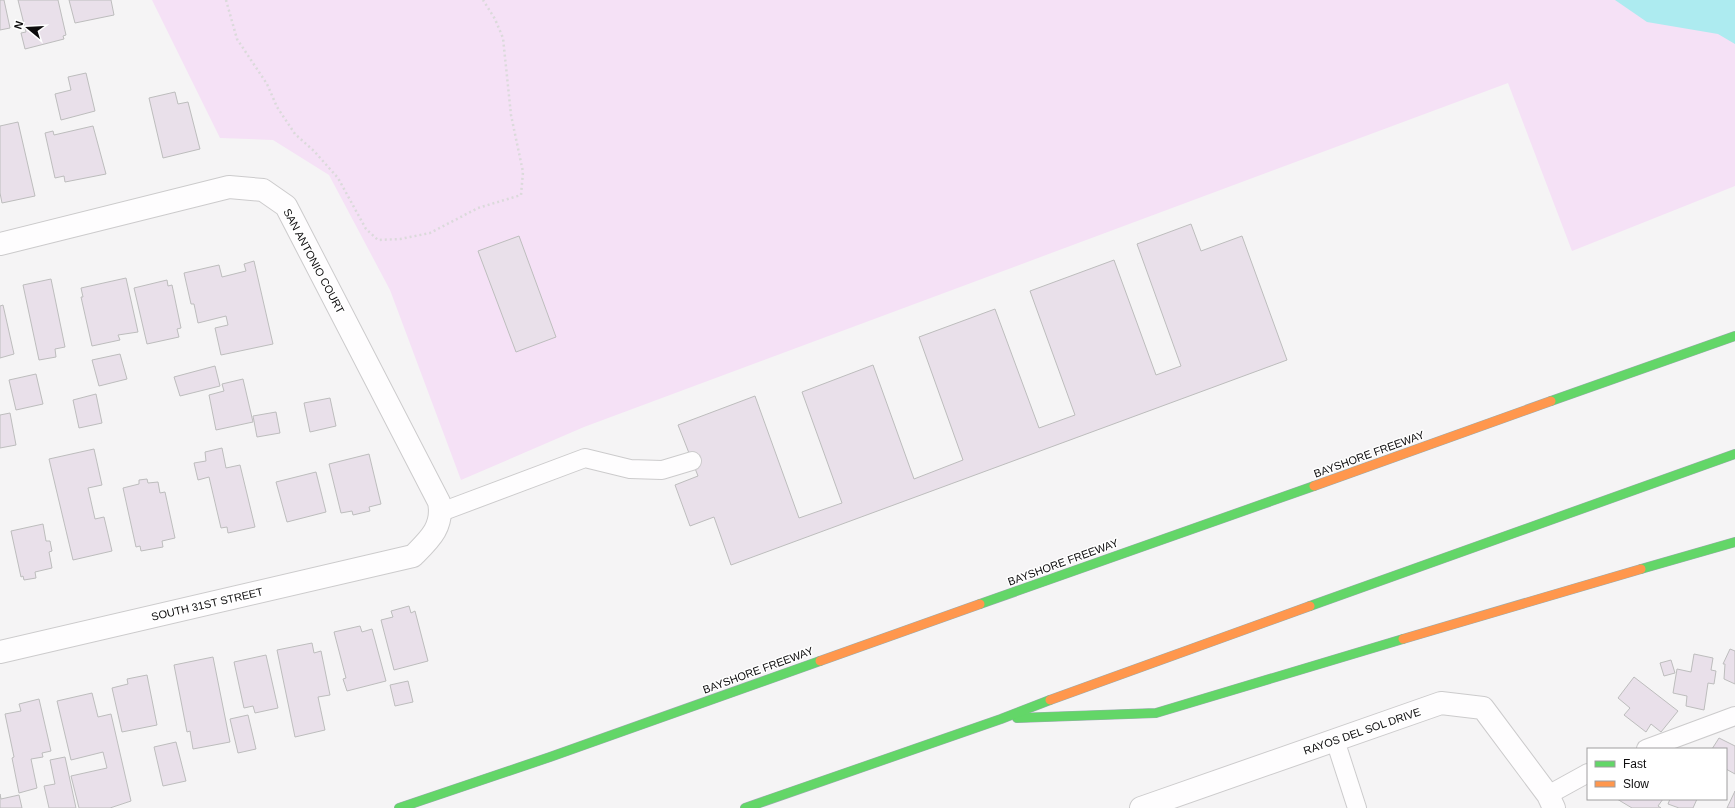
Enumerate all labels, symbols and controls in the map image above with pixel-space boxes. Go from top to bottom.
north arrow [8,8,48,48]
text: N [12,19,25,31]
street label: SAN ANTONIO COURT [281,207,347,316]
street label: BAYSHORE FREEWAY [1312,428,1426,480]
street label: BAYSHORE FREEWAY [1006,536,1120,588]
street label: SOUTH 31ST STREET [150,585,264,623]
street label: BAYSHORE FREEWAY [701,644,815,696]
street label: RAYOS DEL SOL DRIVE [1302,705,1422,757]
legend [1587,748,1727,800]
text: Fast [1623,757,1647,771]
text: Slow [1623,777,1649,791]

